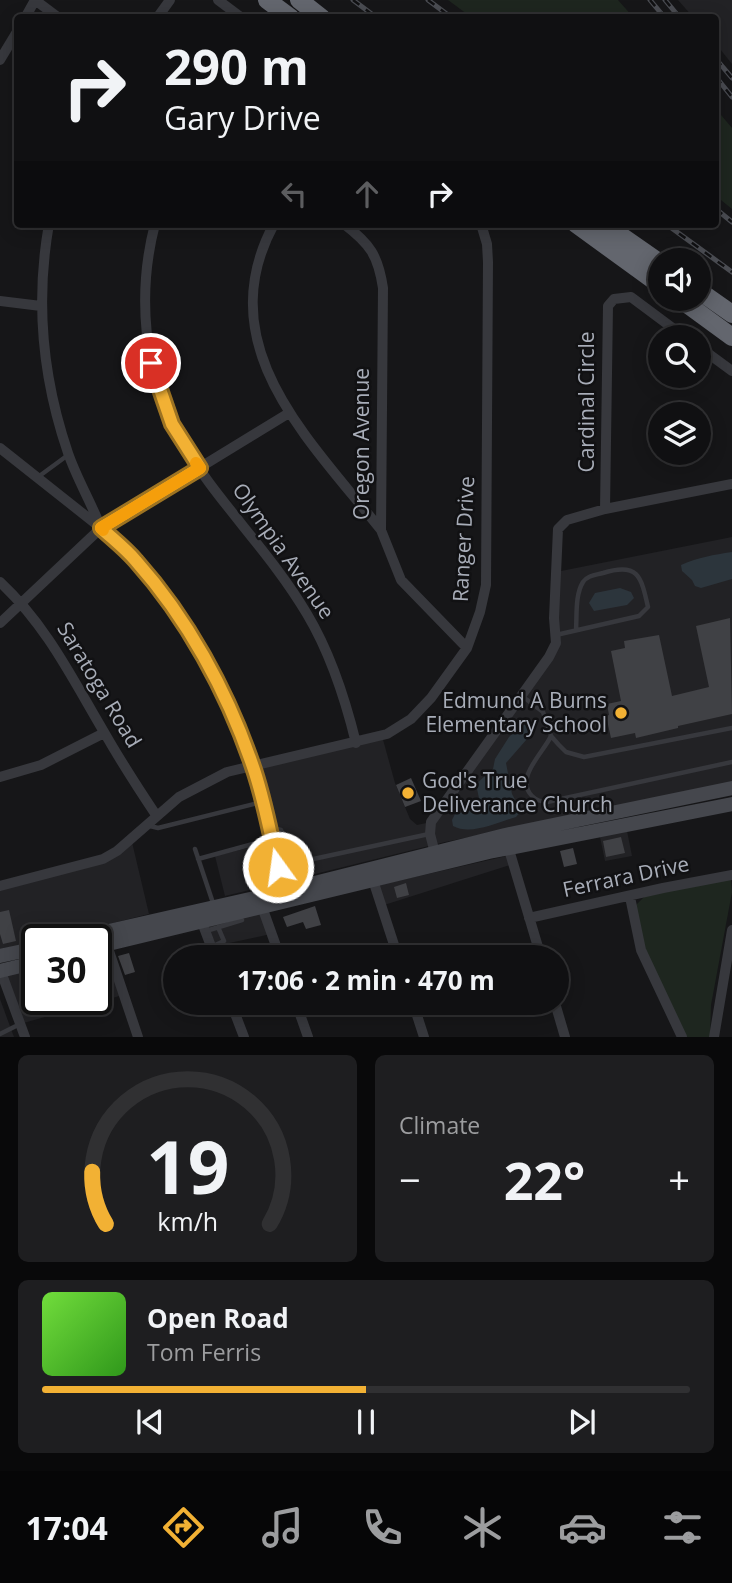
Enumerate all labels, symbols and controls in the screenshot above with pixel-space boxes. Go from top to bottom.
text: 290 m [164,33,309,99]
icon: right [49,42,140,133]
text: Gary Drive [164,96,321,139]
icon: left [275,175,313,213]
icon: ahead [348,175,386,213]
icon: right [421,175,459,213]
map controls [648,248,711,465]
button: sound [648,248,711,311]
button: search [648,325,711,388]
street label: Cardinal Circle [572,331,600,473]
pin [121,333,181,393]
icon: arrive [132,344,170,382]
street label: Oregon Avenue [347,368,375,520]
button: layers [648,402,711,465]
street label: Ranger Drive [446,475,480,603]
street label: Olympia Avenue [226,477,341,624]
street label: Saratoga Road [51,616,148,753]
place label: Edmund A Burns Elementary School [425,686,607,738]
marker: Edmund A Burns Elementary School [613,705,629,721]
place label: God's True Deliverance Church [422,766,613,818]
marker: God's True Deliverance Church [400,785,416,801]
position arrow [241,830,315,904]
street label: Ferrara Drive [560,849,692,903]
speed limit sign: 30 [21,924,112,1015]
text: 17:06 · 2 min · 470 m [237,962,495,998]
text: Climate [399,1109,480,1141]
text: 19 [146,1117,229,1216]
text: 22° [504,1144,585,1215]
text: − [399,1153,421,1205]
text: + [668,1153,690,1205]
text: km/h [157,1204,218,1238]
text: Open Road [147,1300,289,1336]
text: Tom Ferris [147,1336,261,1368]
icon: previous [131,1403,169,1441]
icon: pause [347,1403,385,1441]
icon: next [563,1403,601,1441]
icon: directions [159,1503,208,1552]
icon: music [258,1503,307,1552]
icon: phone [358,1503,407,1552]
icon: climate [458,1503,507,1552]
icon: car [558,1503,607,1552]
icon: filters [658,1503,707,1552]
text: 17:04 [25,1506,108,1549]

